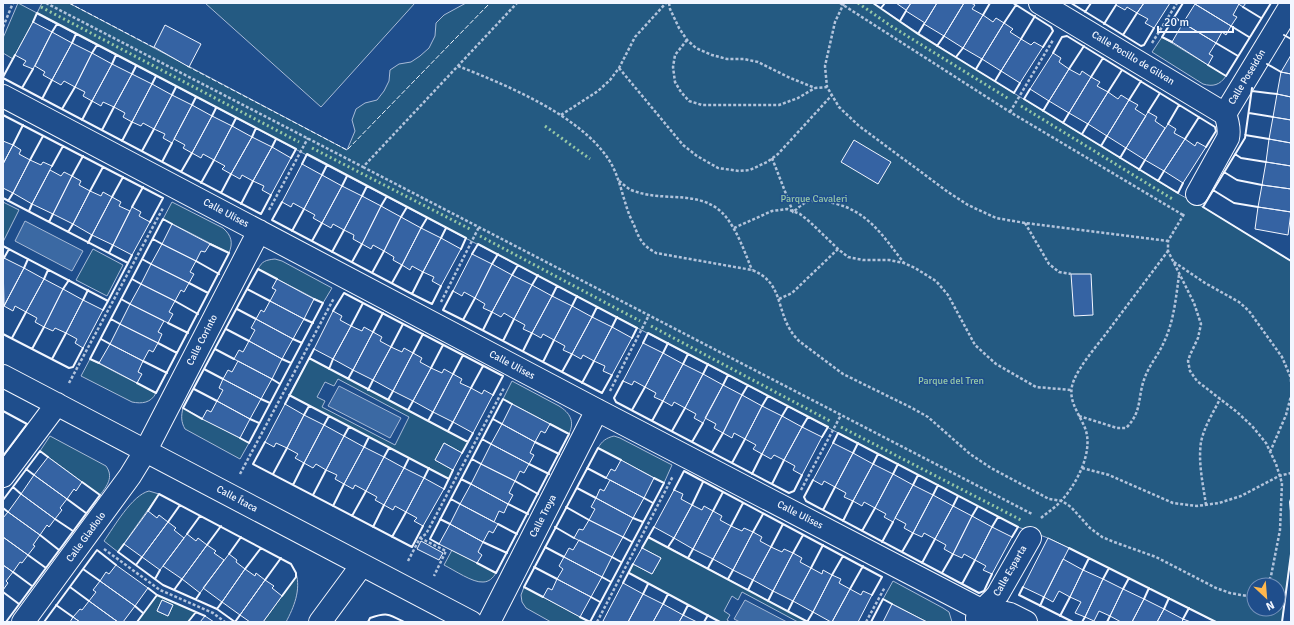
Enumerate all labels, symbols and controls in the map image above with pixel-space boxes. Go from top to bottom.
scale bar [1158,8,1233,34]
text: 20 m [1164,15,1189,30]
street label: Calle Pocillo de Gilvan [1089,28,1177,88]
street label: Calle Poseidón [1226,47,1268,107]
park label: Parque Cavaleri [781,193,847,205]
street label: Calle Ulises [201,196,251,230]
street label: Calle Corinto [184,312,220,368]
street label: Calle Ulises [487,348,537,382]
park label: Parque del Tren [918,375,984,387]
street label: Calle Ítaca [214,482,260,515]
street label: Calle Troya [527,493,559,539]
street label: Calle Ulises [775,498,826,532]
street label: Calle Gladiolo [64,509,108,565]
street label: Calle Esparta [991,543,1029,599]
north arrow [1246,577,1286,617]
text: N [1264,598,1276,613]

